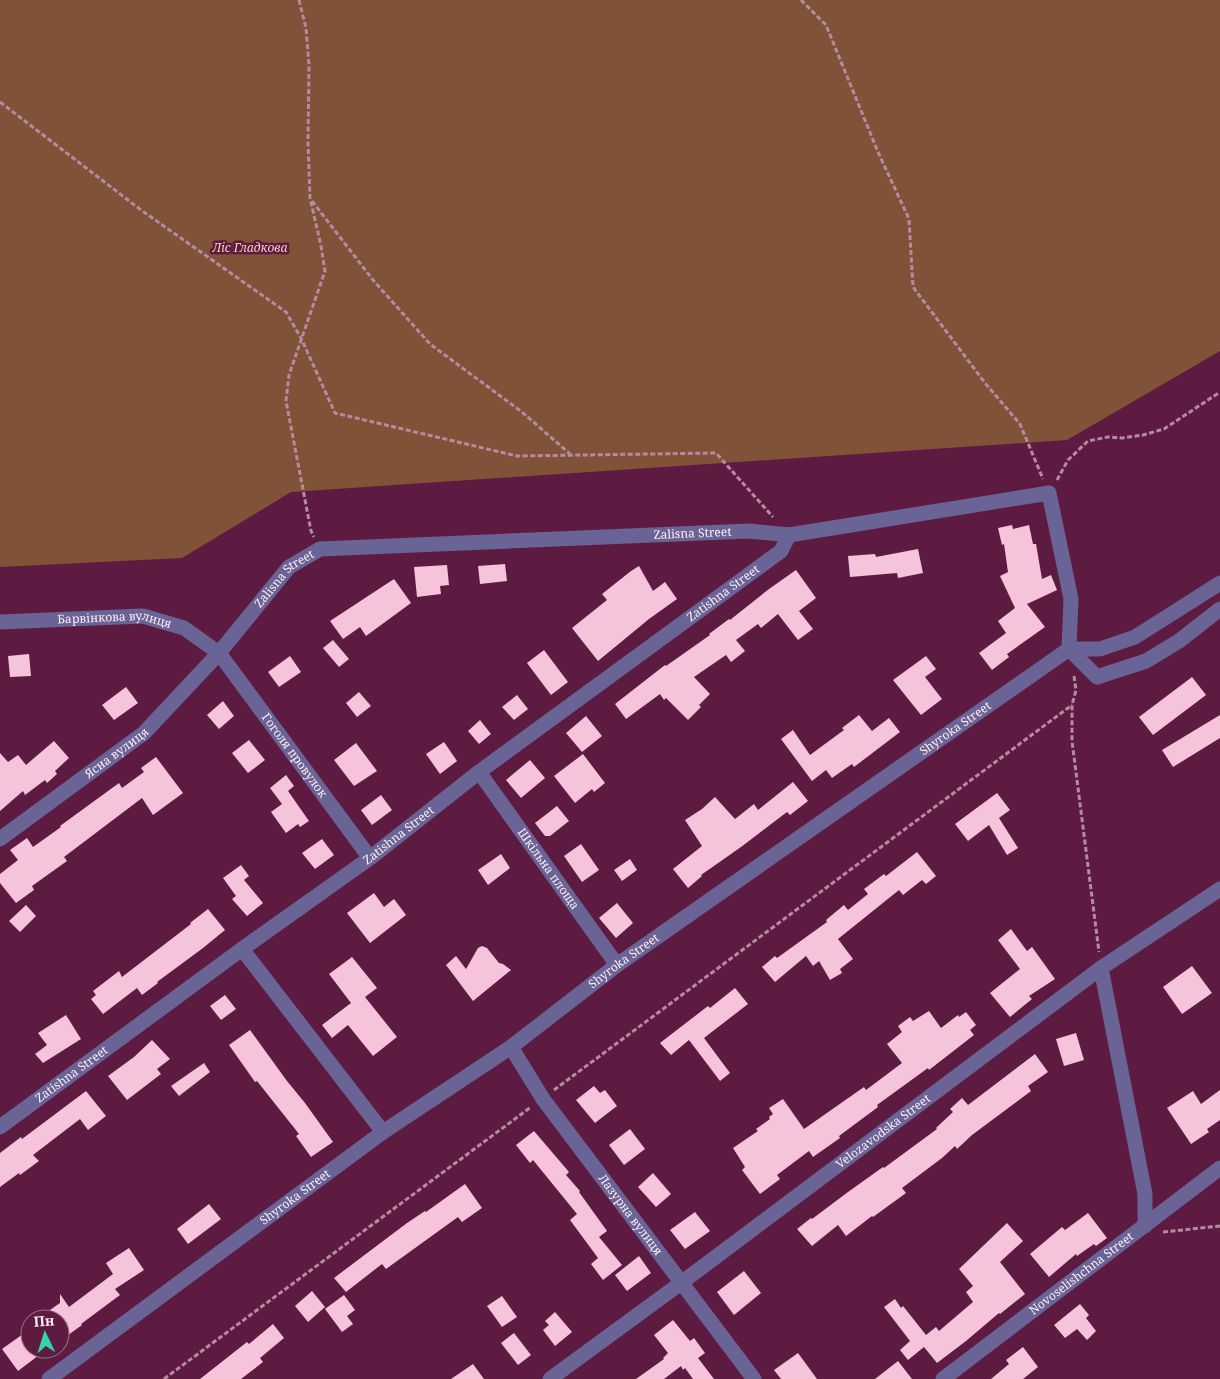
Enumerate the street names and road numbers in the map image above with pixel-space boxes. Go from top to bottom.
street label: Zalisna Street [653,523,732,543]
street label: Zalisna Street [250,545,317,611]
street label: Zatishna Street [683,561,763,625]
street label: Барвінкова вулиця [57,607,174,632]
street label: Shyroka Street [916,697,994,759]
street label: Гоголя провулок [258,709,332,802]
street label: Ясна вулиця [80,724,153,782]
street label: Zatishna Street [359,802,437,868]
street label: Шкільна площа [514,824,584,913]
street label: Shyroka Street [585,929,662,992]
street label: Zatishna Street [32,1041,111,1106]
street label: Velozavodska Street [832,1090,934,1172]
street label: Shyroka Street [256,1165,333,1228]
street label: Лазурна вулиця [594,1170,667,1259]
street label: Novoselishchna Street [1025,1228,1137,1318]

